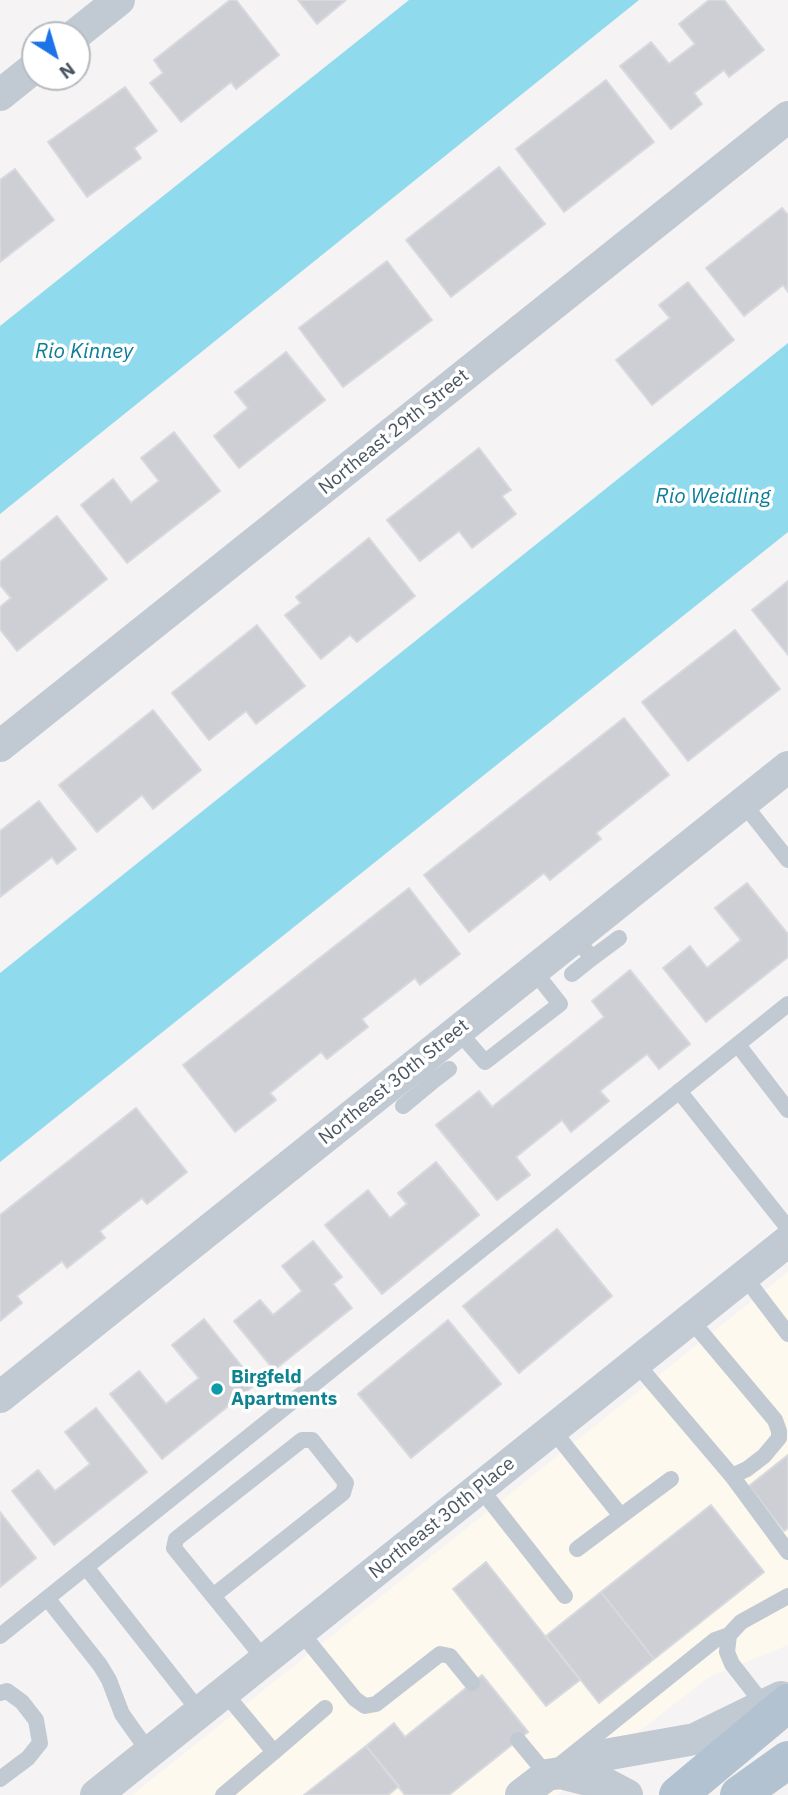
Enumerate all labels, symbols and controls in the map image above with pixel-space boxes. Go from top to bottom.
north arrow [21,21,91,91]
text: N [55,57,80,85]
water label: Rio Kinney [35,339,133,365]
street label: Northeast 29th Street [314,365,474,499]
water label: Rio Weidling [656,484,770,510]
street label: Northeast 30th Street [314,1015,474,1149]
place label: Birgfeld Apartments [231,1367,337,1411]
marker: Birgfeld Apartments [209,1381,225,1397]
street label: Northeast 30th Place [365,1452,519,1584]

